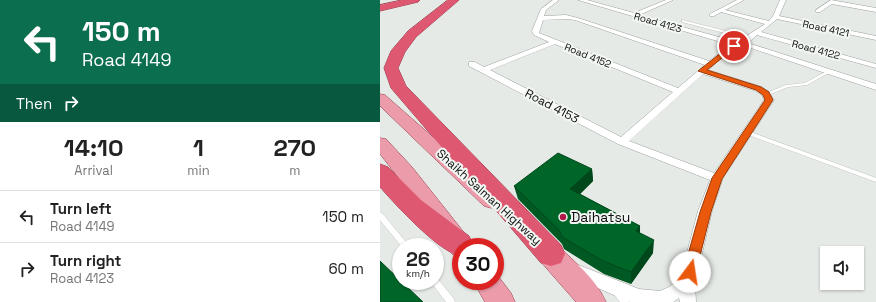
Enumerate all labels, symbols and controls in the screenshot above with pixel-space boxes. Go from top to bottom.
street label: Road 4123 [632,9,683,36]
text: 150 m [82,13,161,49]
icon: left [16,16,68,68]
street label: Road 4121 [801,17,850,40]
pin [717,29,751,63]
icon: arrive [723,35,745,57]
street label: Road 4122 [790,37,841,62]
street label: Road 4152 [563,40,613,71]
text: Road 4149 [82,48,171,71]
street label: Road 4153 [522,85,582,127]
icon: right [60,92,82,114]
text: Then [16,94,52,113]
text: 14:10 [64,132,123,163]
text: 1 [193,132,204,163]
text: 270 [273,132,316,163]
street label: Shaikh Salman Highway [433,146,545,248]
text: Arrival [74,162,113,179]
text: min [187,162,210,179]
text: m [289,162,300,179]
text: Turn left [50,199,112,218]
icon: left [16,206,38,228]
text: 150 m [322,207,364,226]
place label: Daihatsu [571,208,630,226]
marker: Daihatsu [558,212,568,222]
text: Road 4149 [50,218,115,235]
speed limit sign: 30 [452,238,504,290]
text: 26 [406,246,430,272]
map controls [820,246,864,290]
button: sound [820,246,864,290]
text: Turn right [50,251,121,270]
position arrow [669,251,711,293]
icon: right [16,258,38,280]
text: 60 m [328,259,364,278]
text: km/h [406,267,430,280]
text: Road 4123 [50,270,114,287]

